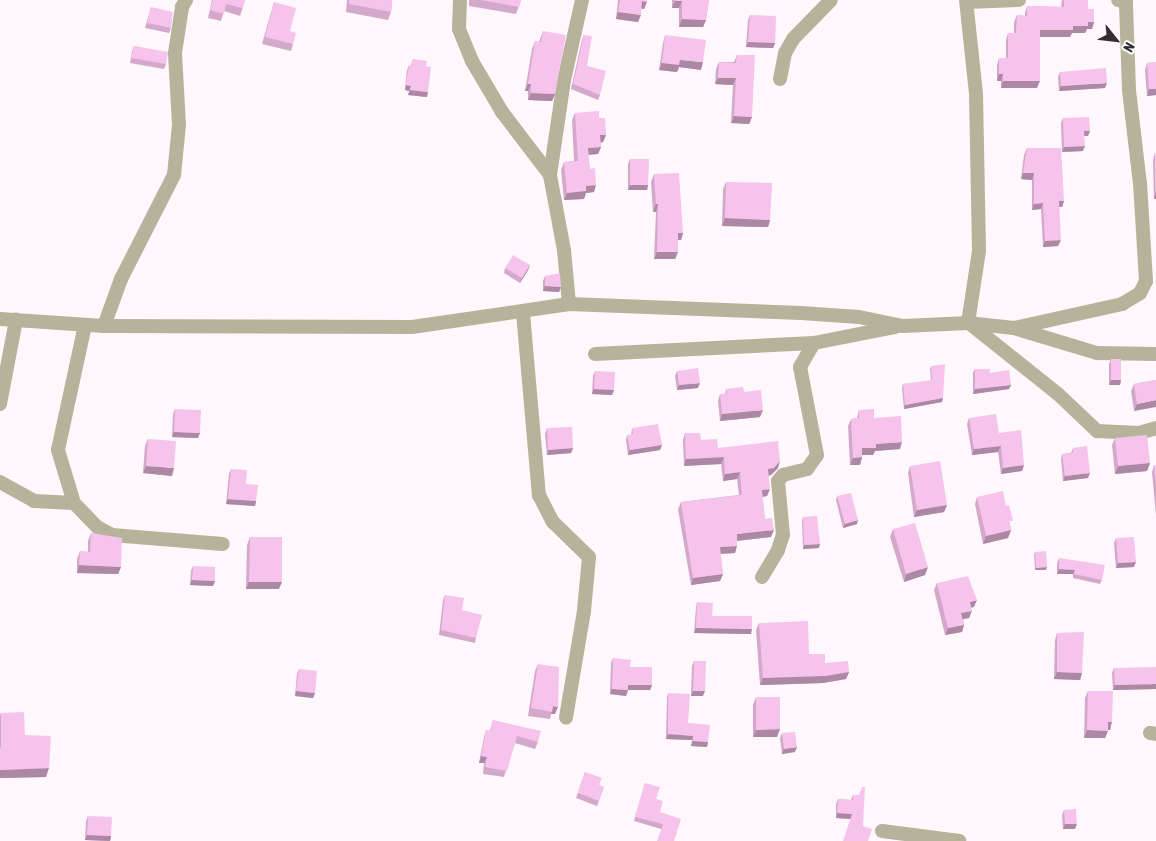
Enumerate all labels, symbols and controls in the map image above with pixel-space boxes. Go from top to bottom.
north arrow [1091,15,1141,65]
text: N [1120,40,1138,55]

